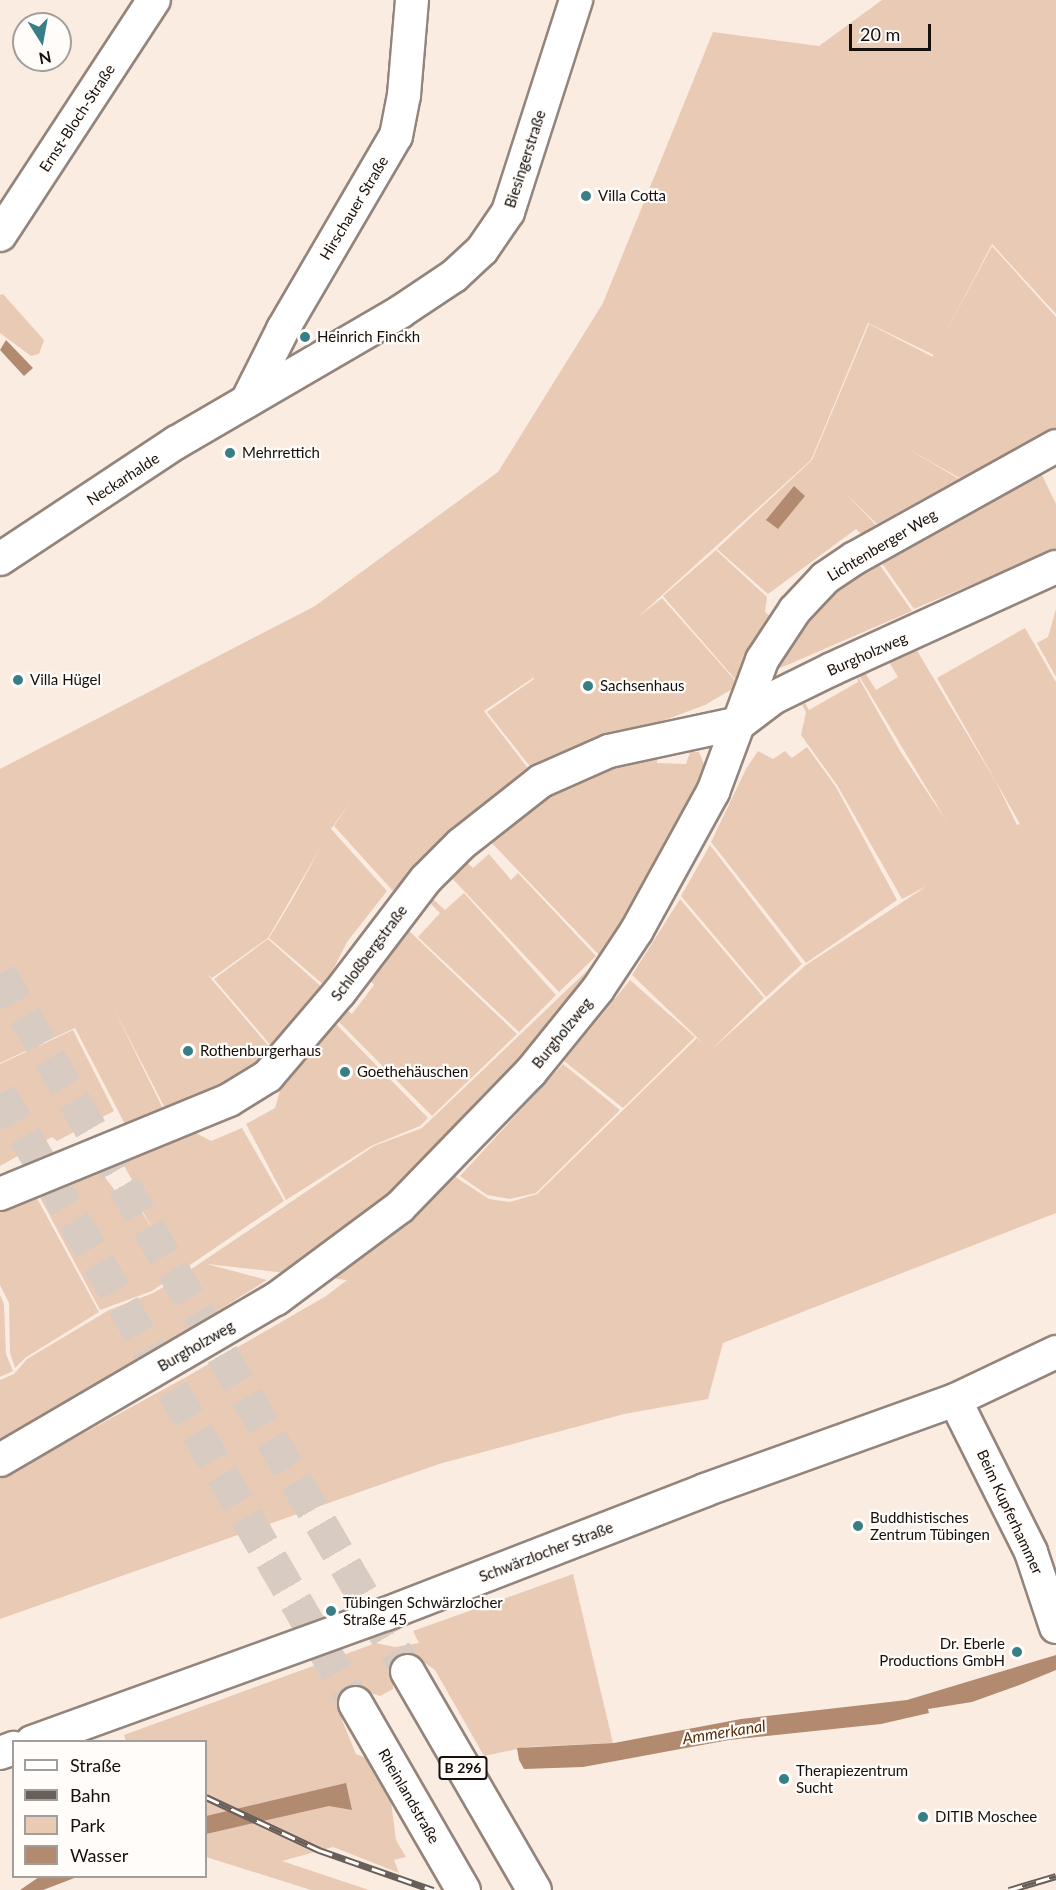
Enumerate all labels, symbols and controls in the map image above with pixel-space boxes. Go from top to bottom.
north arrow [12,12,72,72]
scale bar [852,12,934,50]
text: 20 m [860,23,900,45]
text: N [37,48,53,69]
street label: Ernst-Bloch-Straße [35,61,119,175]
street label: Biesingerstraße [501,108,549,210]
street label: Hirschauer Straße [316,153,392,263]
place label: Villa Cotta [598,187,666,205]
marker: Villa Cotta [579,189,593,203]
place label: Heinrich Finckh [317,328,420,346]
marker: Heinrich Finckh [298,330,312,344]
place label: Mehrrettich [242,444,320,462]
marker: Mehrrettich [223,446,237,460]
street label: Neckarhalde [83,449,163,509]
street label: Lichtenberger Weg [824,505,940,585]
street label: Burgholzweg [824,628,910,680]
place label: Villa Hügel [30,671,101,689]
marker: Villa Hügel [11,673,25,687]
place label: Sachsenhaus [600,677,684,695]
marker: Sachsenhaus [581,679,595,693]
street label: Schloßbergstraße [327,902,411,1004]
street label: Burgholzweg [528,994,596,1072]
place label: Rothenburgerhaus [200,1042,321,1060]
marker: Rothenburgerhaus [181,1044,195,1058]
place label: Goethehäuschen [357,1063,468,1081]
marker: Goethehäuschen [338,1065,352,1079]
street label: Burgholzweg [154,1317,238,1375]
street label: Beim Kupferhammer [973,1447,1047,1577]
place label: Buddhistisches Zentrum Tübingen [870,1508,990,1543]
street label: Schwärzlocher Straße [476,1518,616,1586]
marker: Buddhistisches Zentrum Tübingen [851,1519,865,1533]
place label: Tübingen Schwärzlocher Straße 45 [343,1593,503,1628]
marker: Tübingen Schwärzlocher Straße 45 [324,1604,338,1618]
place label: Dr. Eberle Productions GmbH [879,1634,1005,1669]
marker: Dr. Eberle Productions GmbH [1010,1645,1024,1659]
water label: Ammerkanal [681,1716,767,1748]
legend [12,1740,207,1878]
street label: Rheinlandstraße [375,1745,443,1847]
text: Straße [70,1754,121,1776]
road number: B 296 [438,1757,488,1779]
place label: Therapiezentrum Sucht [796,1761,908,1796]
marker: Therapiezentrum Sucht [777,1772,791,1786]
text: Bahn [70,1784,111,1806]
place label: DITIB Moschee [935,1808,1037,1826]
marker: DITIB Moschee [916,1810,930,1824]
text: Park [70,1814,105,1836]
text: Wasser [70,1844,128,1866]

